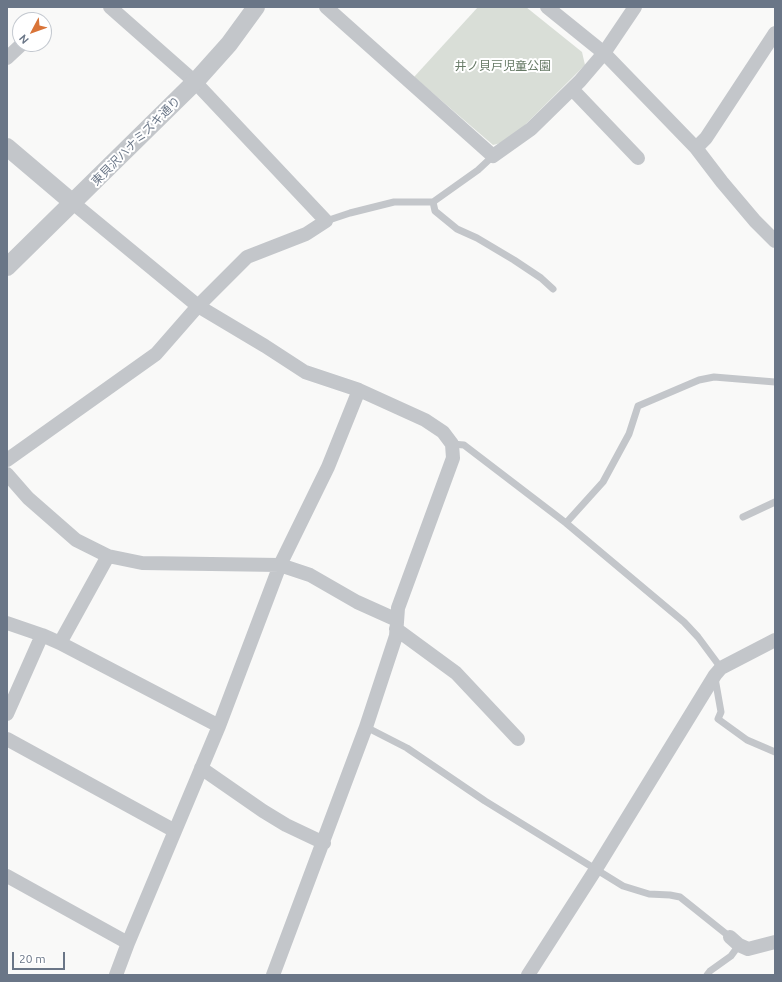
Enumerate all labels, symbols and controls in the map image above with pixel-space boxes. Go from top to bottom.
north arrow [12,12,52,52]
text: N [16,32,31,46]
park label: 井ノ貝戸児童公園 [455,59,551,73]
street label: 東貝沢ハナミズキ通り [88,93,184,189]
scale bar [14,944,67,970]
text: 20 m [19,952,46,965]

